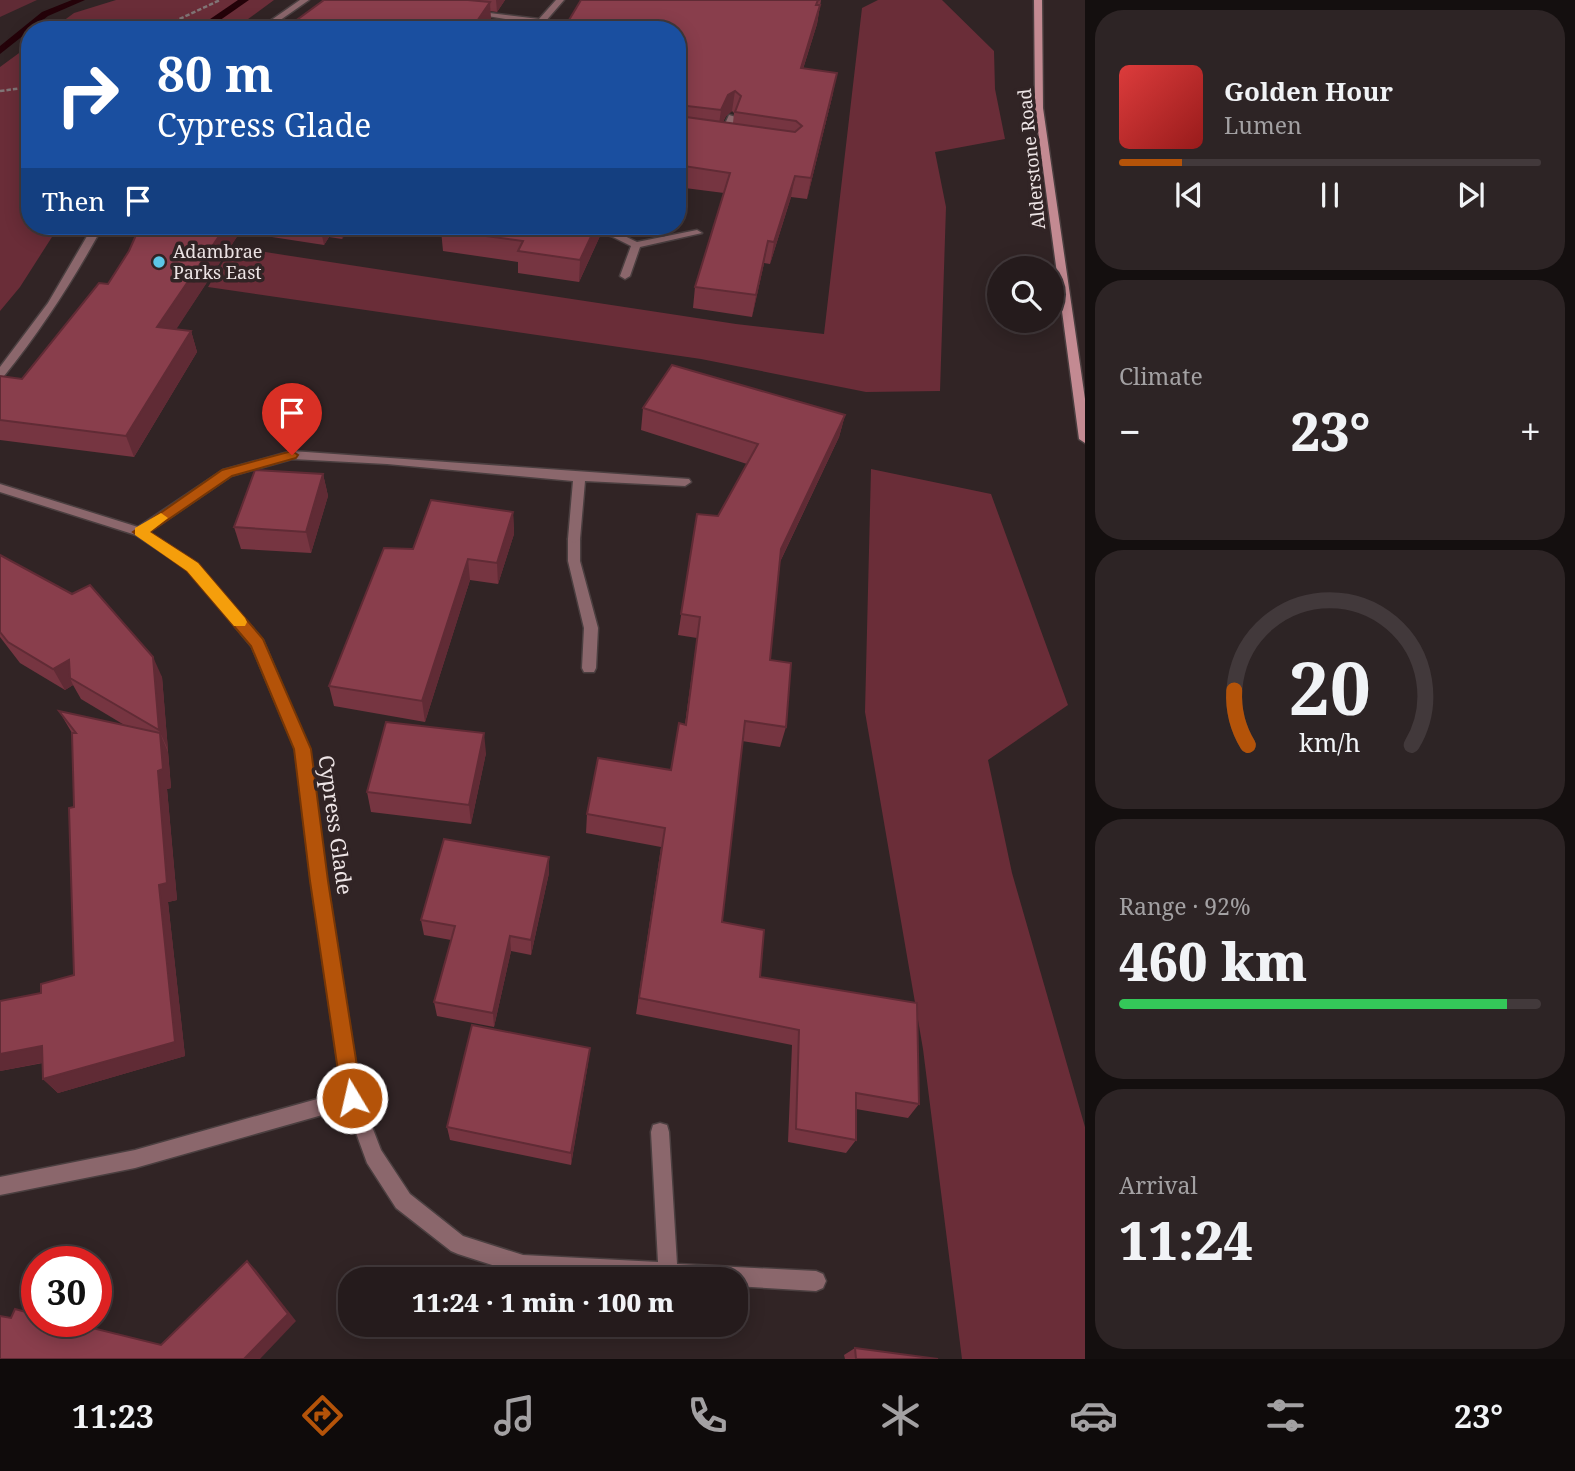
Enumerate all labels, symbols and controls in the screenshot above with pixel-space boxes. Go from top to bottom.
text: 80 m [157,40,273,106]
icon: right [42,49,133,140]
text: Golden Hour [1224,73,1393,109]
street label: Alderstone Road [1012,87,1050,231]
text: Cypress Glade [157,103,371,146]
text: Lumen [1224,109,1302,141]
icon: previous [1170,176,1208,214]
icon: pause [1311,176,1349,214]
icon: next [1452,176,1490,214]
icon: arrive [119,182,157,220]
text: Then [42,183,105,219]
place label: Adambrae Parks East [173,239,262,284]
marker: Adambrae Parks East [151,254,167,270]
map controls [987,256,1064,333]
button: search [987,256,1064,333]
text: Climate [1119,360,1203,392]
pin [262,383,322,455]
icon: arrive [273,394,311,432]
text: 23° [1290,395,1370,466]
text: − [1119,405,1141,457]
text: + [1520,405,1541,457]
text: 20 [1289,638,1371,737]
text: km/h [1299,725,1361,759]
street label: Cypress Glade [312,753,360,896]
text: Range · 92% [1119,890,1251,922]
text: 460 km [1119,925,1307,996]
position arrow [315,1061,389,1135]
text: Arrival [1119,1169,1198,1201]
text: 11:24 [1119,1204,1253,1275]
speed limit sign: 30 [21,1246,112,1337]
text: 11:24 · 1 min · 100 m [412,1284,674,1320]
icon: directions [298,1391,347,1440]
icon: music [490,1391,539,1440]
icon: phone [683,1391,732,1440]
icon: climate [876,1391,925,1440]
icon: car [1069,1391,1118,1440]
icon: filters [1261,1391,1310,1440]
text: 11:23 [72,1394,154,1437]
text: 23° [1454,1394,1503,1437]

